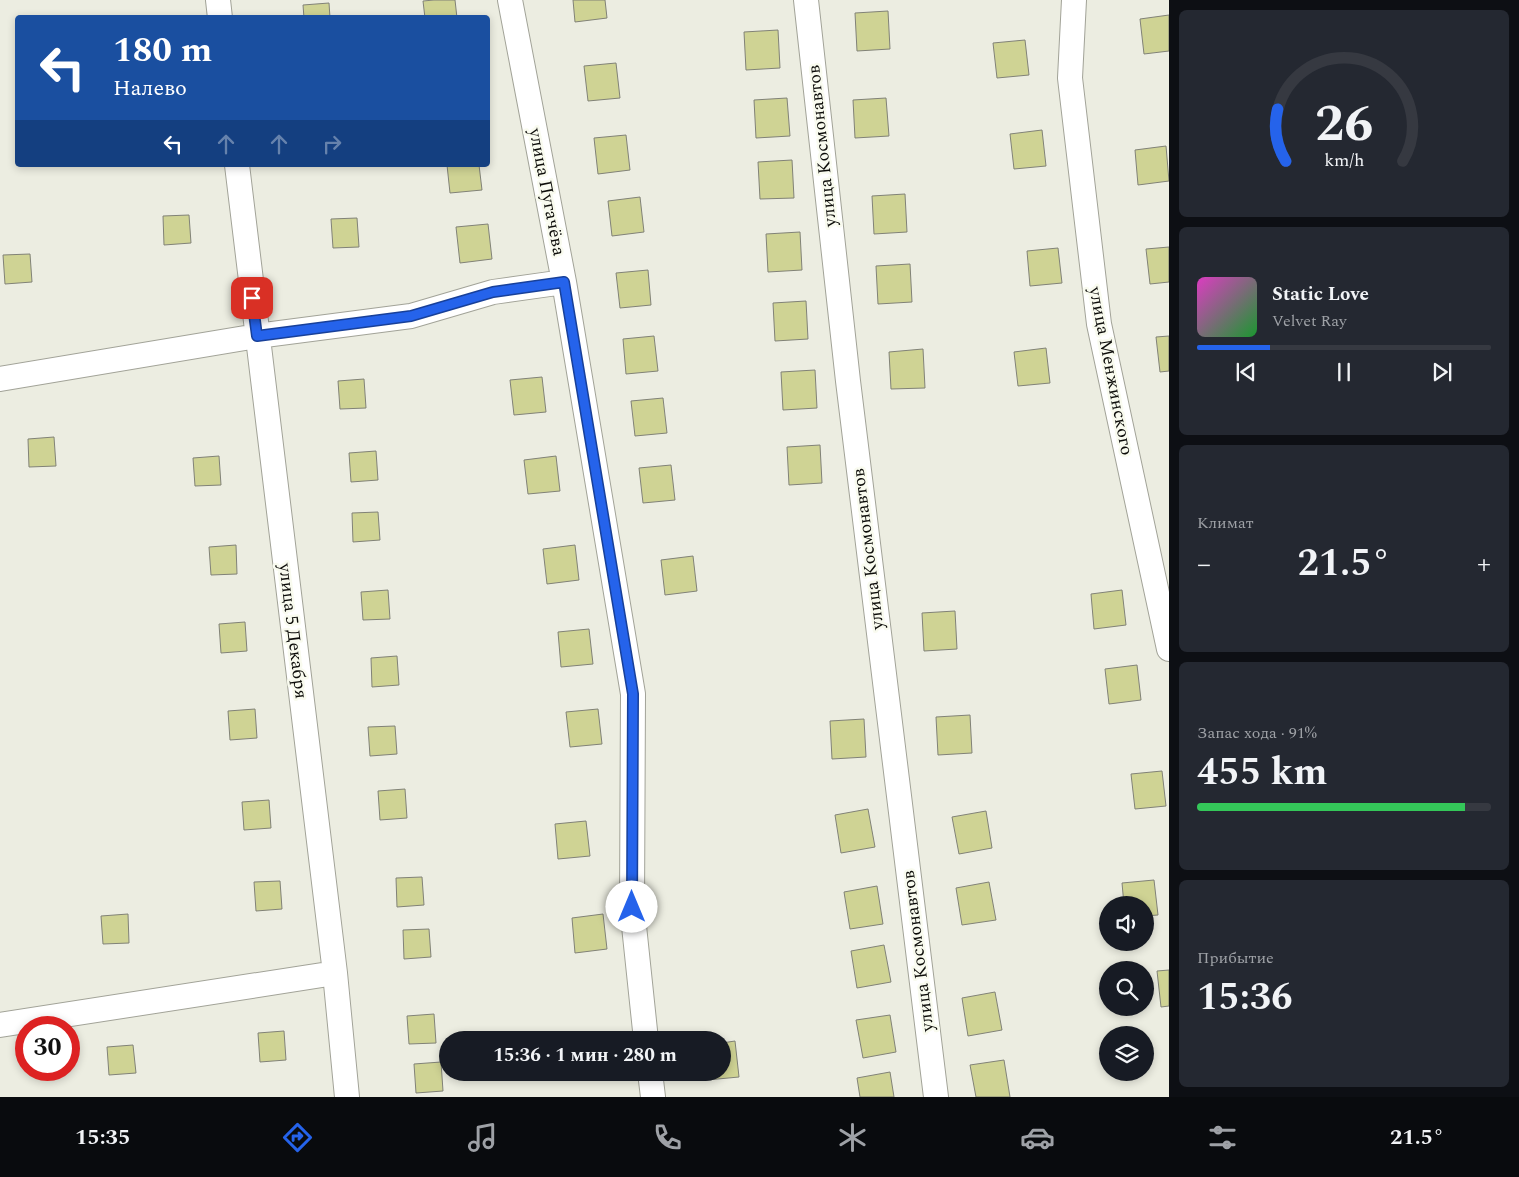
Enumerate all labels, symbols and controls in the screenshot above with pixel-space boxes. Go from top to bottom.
text: 180 m [113,24,212,77]
icon: left [30,35,95,100]
street label: улица Космонавтов [800,64,844,229]
text: Налево [113,72,187,105]
text: 26 [1315,85,1373,164]
street label: улица Пугачёва [521,125,573,258]
icon: left [159,130,187,158]
icon: ahead [212,130,240,158]
icon: ahead [265,130,293,158]
icon: right [318,130,346,158]
text: km/h [1324,147,1364,174]
pin [231,277,273,319]
text: Static Love [1272,280,1369,309]
street label: улица Менжинского [1081,283,1141,458]
icon: arrive [238,284,266,312]
text: Velvet Ray [1272,309,1347,333]
icon: previous [1232,358,1260,386]
icon: pause [1330,358,1358,386]
icon: next [1428,358,1456,386]
street label: улица Космонавтов [845,467,891,632]
text: Климат [1197,511,1254,535]
text: 21.5° [1297,535,1391,593]
text: − [1197,543,1211,586]
text: + [1477,543,1491,586]
street label: улица 5 Декабря [271,561,315,700]
text: Запас хода · 91% [1197,721,1317,745]
text: 455 km [1197,744,1328,802]
street label: улица Космонавтов [895,869,941,1034]
position arrow [605,880,657,932]
map controls [1099,896,1154,1081]
button: sound [1099,896,1154,951]
text: Прибытие [1197,946,1274,970]
button: search [1099,961,1154,1016]
text: 15:36 [1197,969,1292,1027]
speed limit sign: 30 [15,1016,80,1081]
button: layers [1099,1026,1154,1081]
text: 15:36 · 1 мин · 280 m [493,1041,677,1070]
icon: directions [280,1120,315,1155]
icon: music [465,1120,500,1155]
icon: phone [650,1120,685,1155]
icon: climate [835,1120,870,1155]
icon: car [1020,1120,1055,1155]
icon: filters [1205,1120,1240,1155]
text: 15:35 [75,1121,130,1154]
text: 21.5° [1390,1121,1444,1154]

